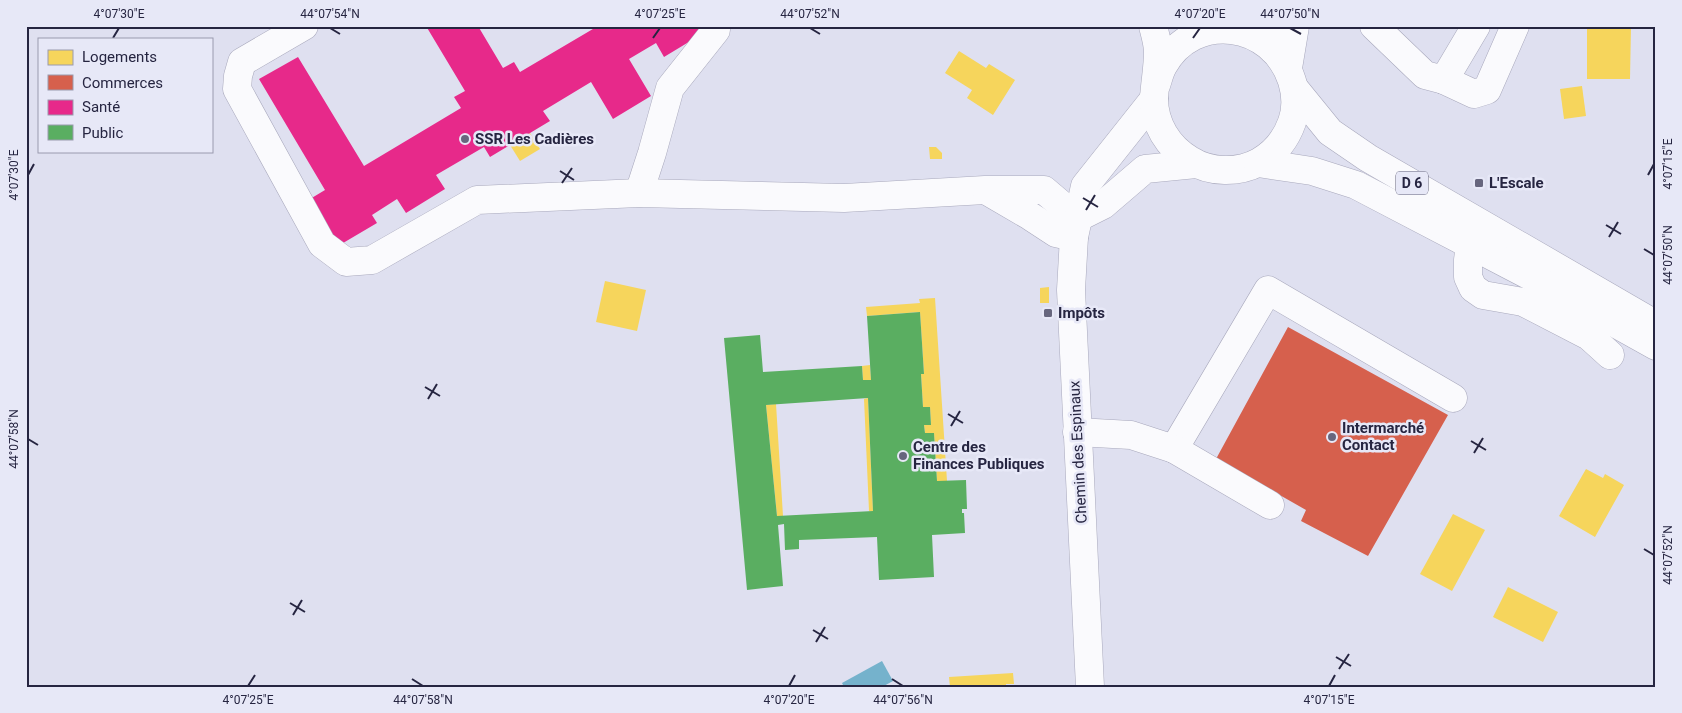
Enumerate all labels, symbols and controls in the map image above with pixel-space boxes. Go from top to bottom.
text: 4°07'30"E [94,7,145,21]
text: 44°07'54"N [300,7,360,21]
text: 4°07'25"E [635,7,686,21]
text: 44°07'52"N [780,7,840,21]
text: 4°07'20"E [1175,7,1226,21]
text: 44°07'50"N [1260,7,1320,21]
legend [38,38,212,152]
text: Logements [82,48,157,66]
text: Commerces [82,74,163,92]
text: Santé [82,98,120,116]
text: Public [82,124,123,142]
place label: SSR Les Cadières [475,130,594,148]
marker: SSR Les Cadières [459,133,471,145]
text: 4°07'15"E [1661,138,1675,189]
text: 4°07'30"E [7,149,21,200]
road number: D 6 [1396,172,1428,194]
place label: L'Escale [1489,174,1544,192]
marker: L'Escale [1473,177,1485,189]
text: 44°07'50"N [1661,225,1675,285]
place label: Impôts [1058,304,1105,322]
marker: Impôts [1042,307,1054,319]
street label: Chemin des Espinaux [1065,379,1091,524]
text: 44°07'58"N [7,409,21,469]
place label: Intermarché Contact [1342,419,1424,454]
marker: Intermarché Contact [1326,431,1338,443]
place label: Centre des Finances Publiques [913,438,1045,473]
marker: Centre des Finances Publiques [897,450,909,462]
text: 44°07'52"N [1661,525,1675,585]
text: 4°07'25"E [223,693,274,707]
text: 44°07'58"N [393,693,453,707]
text: 4°07'20"E [764,693,815,707]
text: 44°07'56"N [873,693,933,707]
text: 4°07'15"E [1304,693,1355,707]

